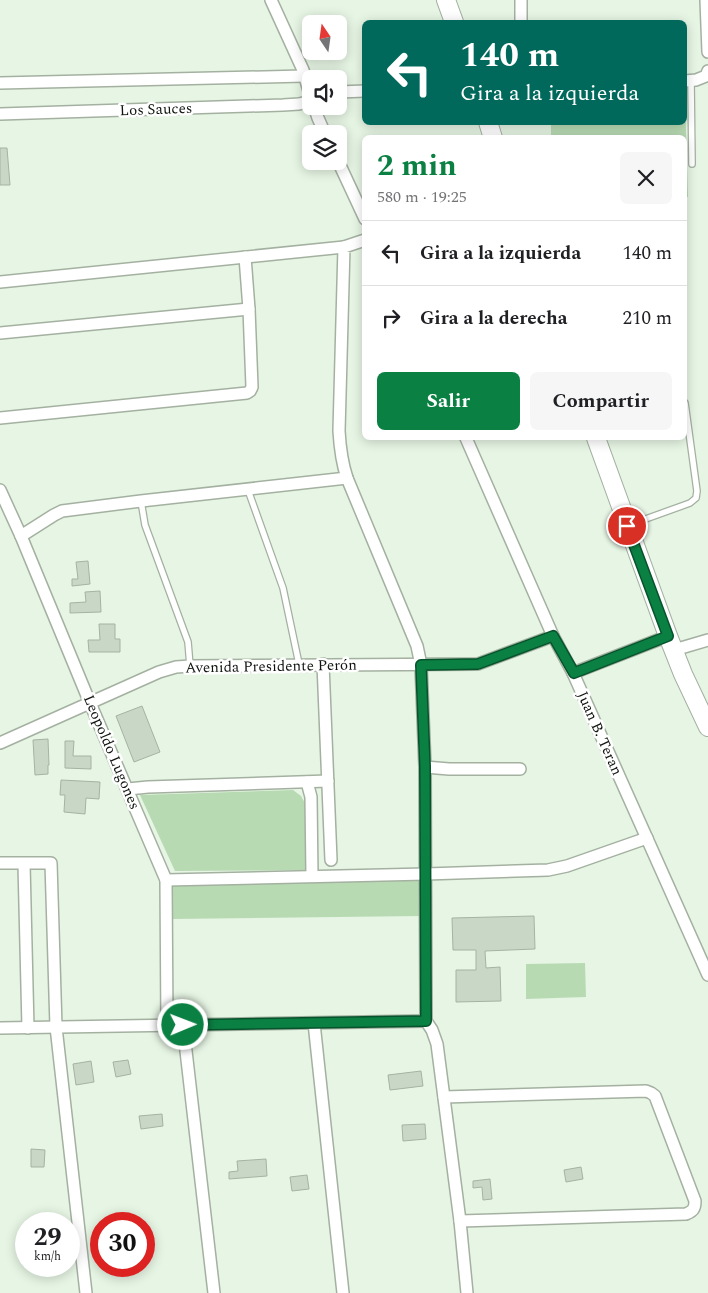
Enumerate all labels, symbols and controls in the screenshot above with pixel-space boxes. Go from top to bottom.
north arrow [302,15,348,60]
map controls [302,15,347,170]
text: 140 m [460,29,559,82]
icon: left [377,40,442,105]
button: sound [302,70,347,115]
text: Gira a la izquierda [460,77,639,110]
street label: Los Sauces [119,97,193,122]
button: layers [302,125,347,170]
text: 2 min [377,143,457,189]
button: close [620,152,672,204]
text: 580 m · 19:25 [377,185,467,209]
icon: left [377,239,405,267]
text: Gira a la izquierda [420,239,581,268]
text: 140 m [622,239,672,268]
icon: right [377,304,405,332]
text: Gira a la derecha [420,304,567,333]
text: 210 m [622,304,672,333]
button: Salir [377,372,520,430]
button: Compartir [530,372,672,430]
pin [606,505,648,547]
icon: arrive [613,512,641,540]
street label: Avenida Presidente Perón [185,653,357,679]
street label: Juan B. Teran [571,687,628,779]
street label: Leopoldo Lugones [77,691,146,813]
position arrow [156,998,208,1050]
speed limit sign: 30 [90,1212,155,1277]
text: 29 [33,1219,62,1257]
text: km/h [34,1247,61,1266]

